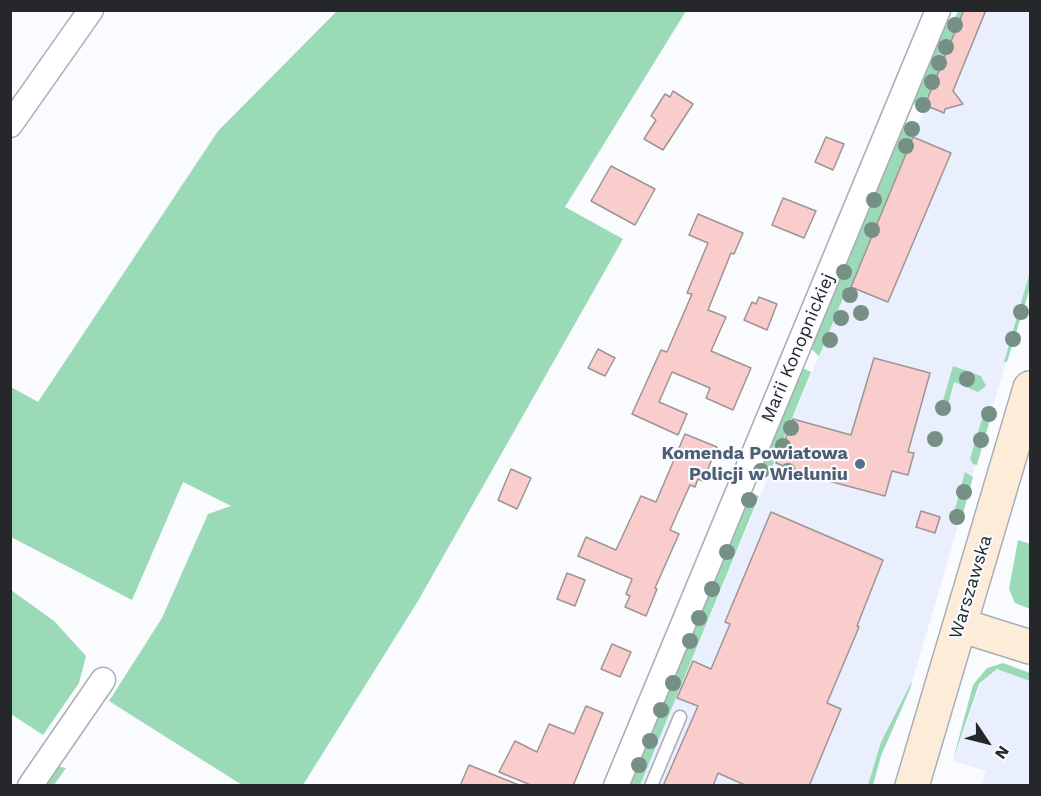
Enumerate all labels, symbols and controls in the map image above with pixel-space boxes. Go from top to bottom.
street label: Marii Konopnickiej [757,270,839,426]
place label: Komenda Powiatowa Policji w Wieluniu [661,443,848,486]
marker: Komenda Powiatowa Policji w Wieluniu [853,457,867,471]
street label: Warszawska [945,533,997,641]
north arrow [957,712,1017,772]
text: N [991,742,1013,763]

